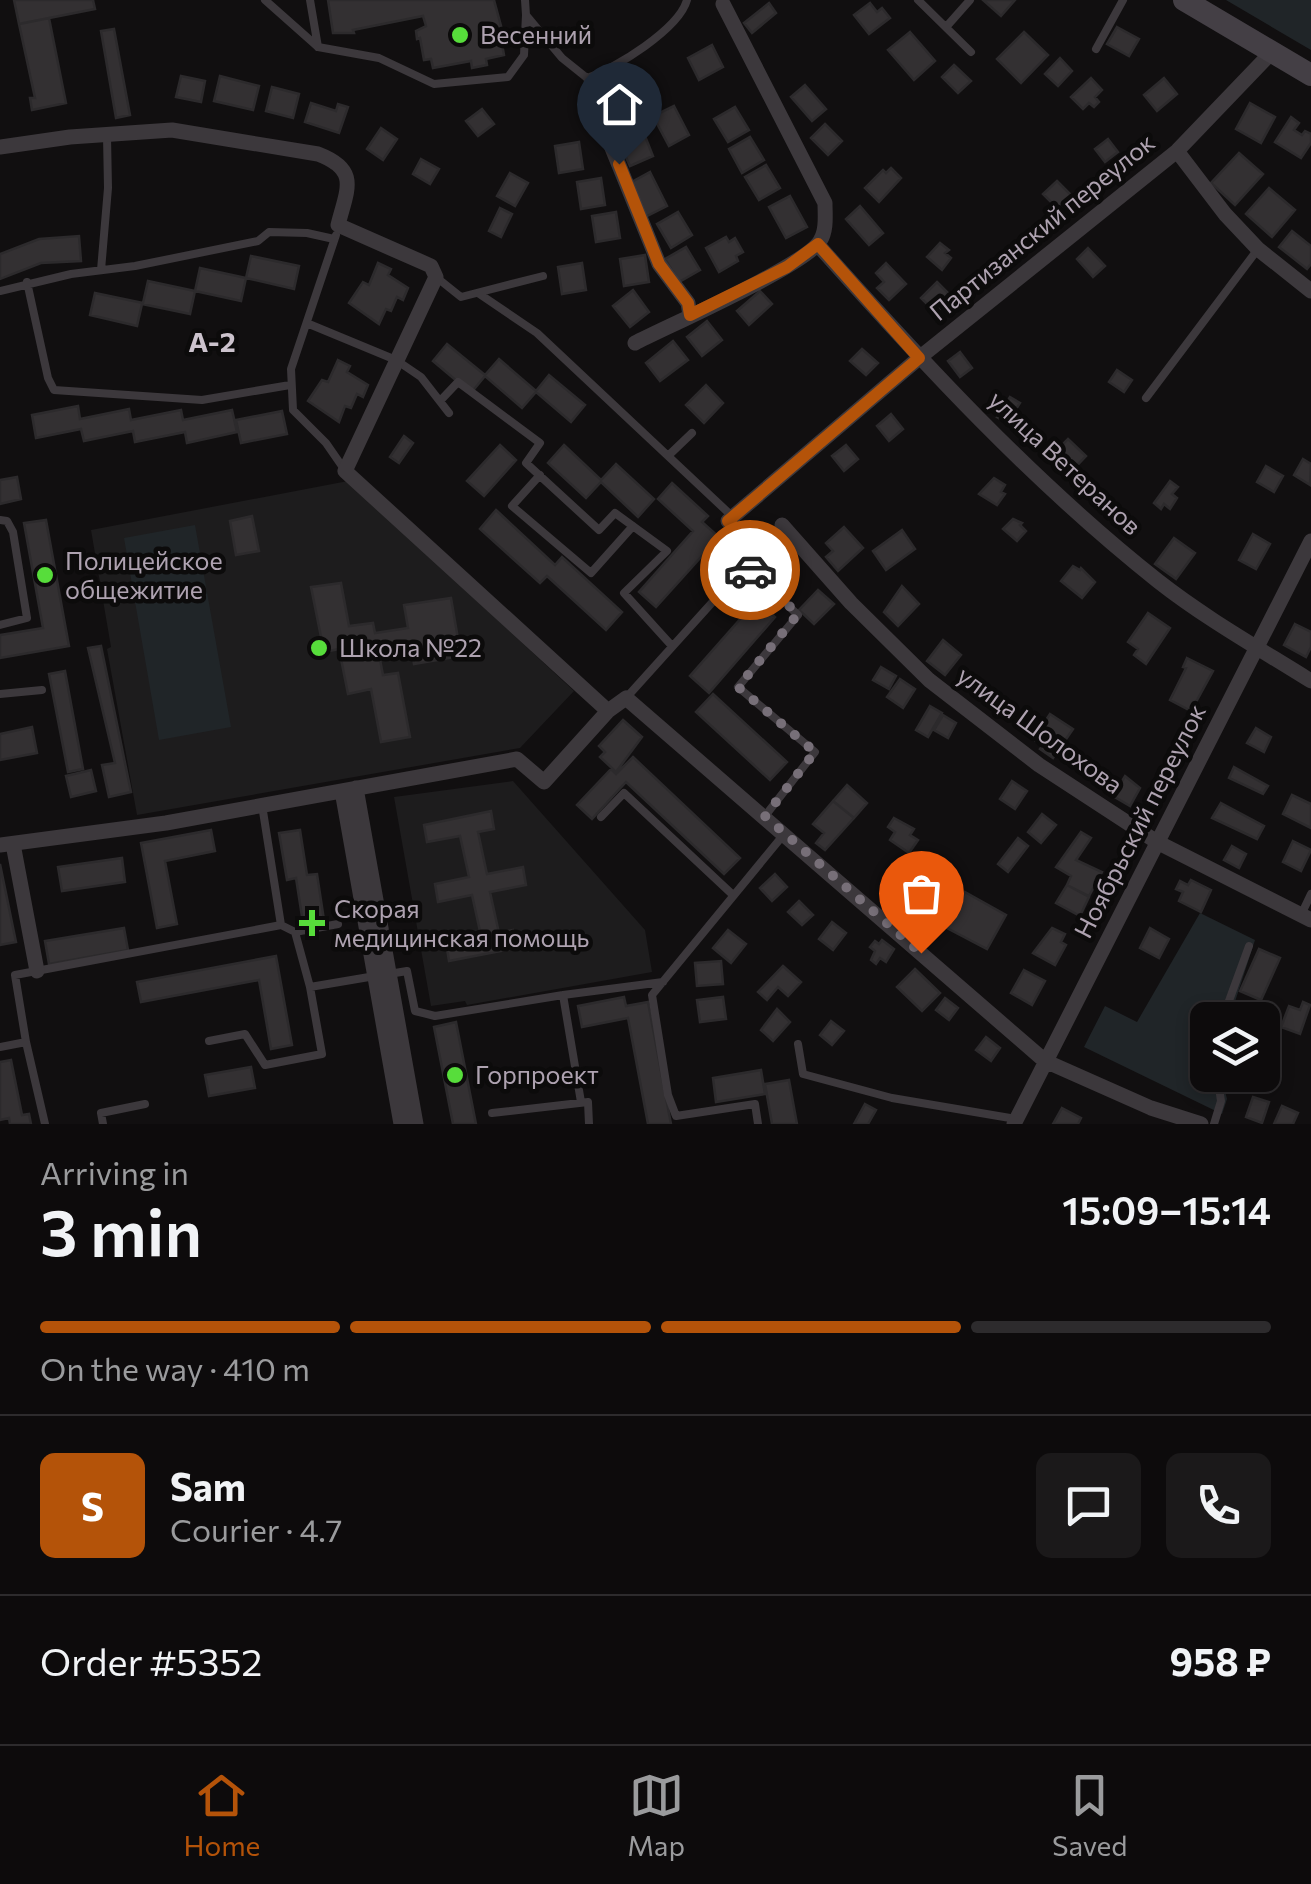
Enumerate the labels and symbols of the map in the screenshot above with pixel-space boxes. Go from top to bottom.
place label: Весенний [480,19,592,49]
marker: Весенний [449,24,471,46]
pin [577,62,662,165]
street label: Партизанский переулок [923,126,1160,326]
district label: А-2 [188,324,236,358]
street label: улица Ветеранов [983,384,1148,541]
courier [700,520,800,620]
place label: Полицейское общежитие [65,545,223,604]
marker: Полицейское общежитие [34,564,56,586]
place label: Школа №22 [339,632,482,662]
marker: Школа №22 [308,637,330,659]
street label: улица Шолохова [952,659,1129,799]
street label: Ноябрьский переулок [1067,699,1211,942]
pin [879,851,964,954]
place label: Скорая медицинская помощь [334,893,589,952]
marker: Скорая медицинская помощь [299,910,325,936]
place label: Горпроект [475,1059,599,1089]
marker: Горпроект [444,1064,466,1086]

